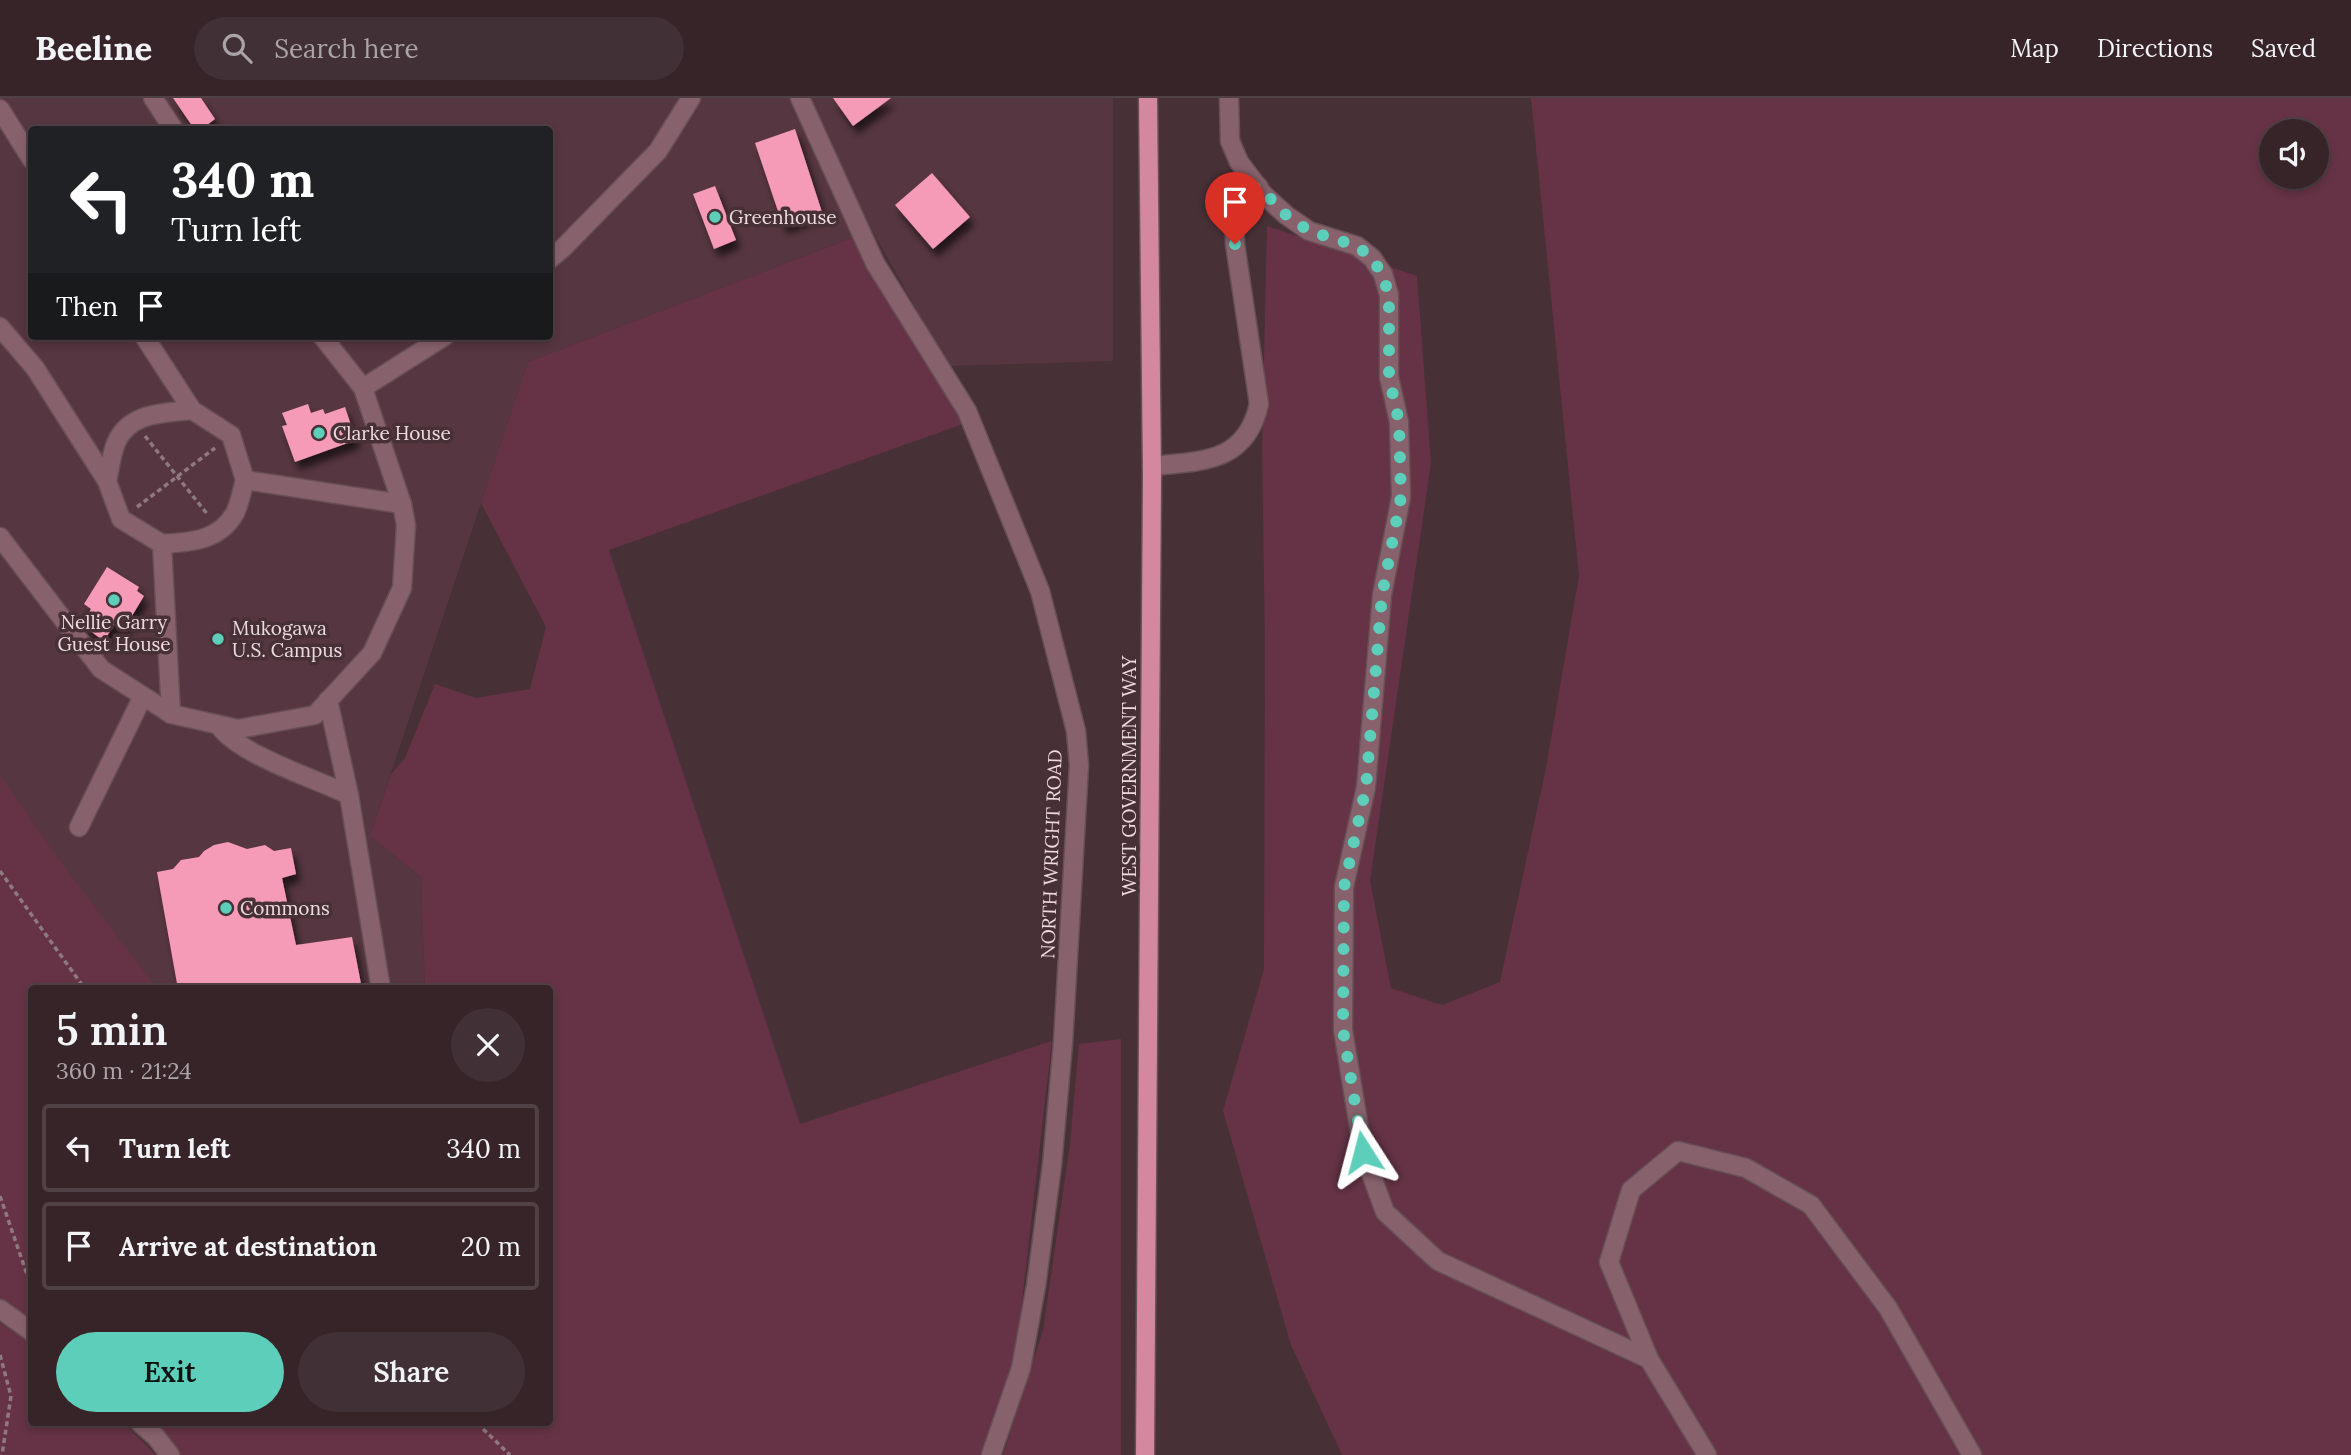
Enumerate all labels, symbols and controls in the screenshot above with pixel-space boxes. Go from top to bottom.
search box [194,17,684,80]
text: Beeline [35,27,152,69]
icon: search [218,29,256,67]
text: Search here [274,32,419,65]
text: Map [2010,33,2059,64]
text: Directions [2097,33,2213,64]
text: Saved [2251,33,2316,64]
map controls [2259,119,2329,189]
button: sound [2259,119,2329,189]
text: 340 m [171,148,314,210]
icon: left [56,154,147,245]
pin [1205,172,1265,244]
icon: arrive [1216,183,1254,221]
place label: Greenhouse [729,205,837,229]
text: Turn left [171,209,301,250]
marker: Greenhouse [707,209,723,225]
icon: arrive [132,287,170,325]
text: Then [56,290,118,323]
place label: Clarke House [333,421,451,445]
marker: Clarke House [311,425,327,441]
marker: Nellie Garry Guest House [106,592,122,608]
place label: Nellie Garry Guest House [57,610,171,656]
place label: Mukogawa U.S. Campus [232,616,343,662]
marker: Mukogawa U.S. Campus [210,631,226,647]
street label: WEST GOVERNMENT WAY [1117,655,1141,896]
street label: NORTH WRIGHT ROAD [1035,749,1067,959]
place label: Commons [240,896,330,920]
marker: Commons [218,900,234,916]
text: 5 min [56,1003,168,1057]
button: close [451,1008,525,1082]
text: 360 m · 21:24 [56,1056,192,1085]
position arrow [1326,1115,1400,1189]
icon: left [60,1129,98,1167]
text: Turn left [119,1132,230,1165]
text: 340 m [446,1132,521,1165]
icon: arrive [60,1227,98,1265]
text: Arrive at destination [119,1230,377,1263]
text: 20 m [461,1230,521,1263]
button: Exit [56,1332,284,1412]
button: Share [298,1332,525,1412]

